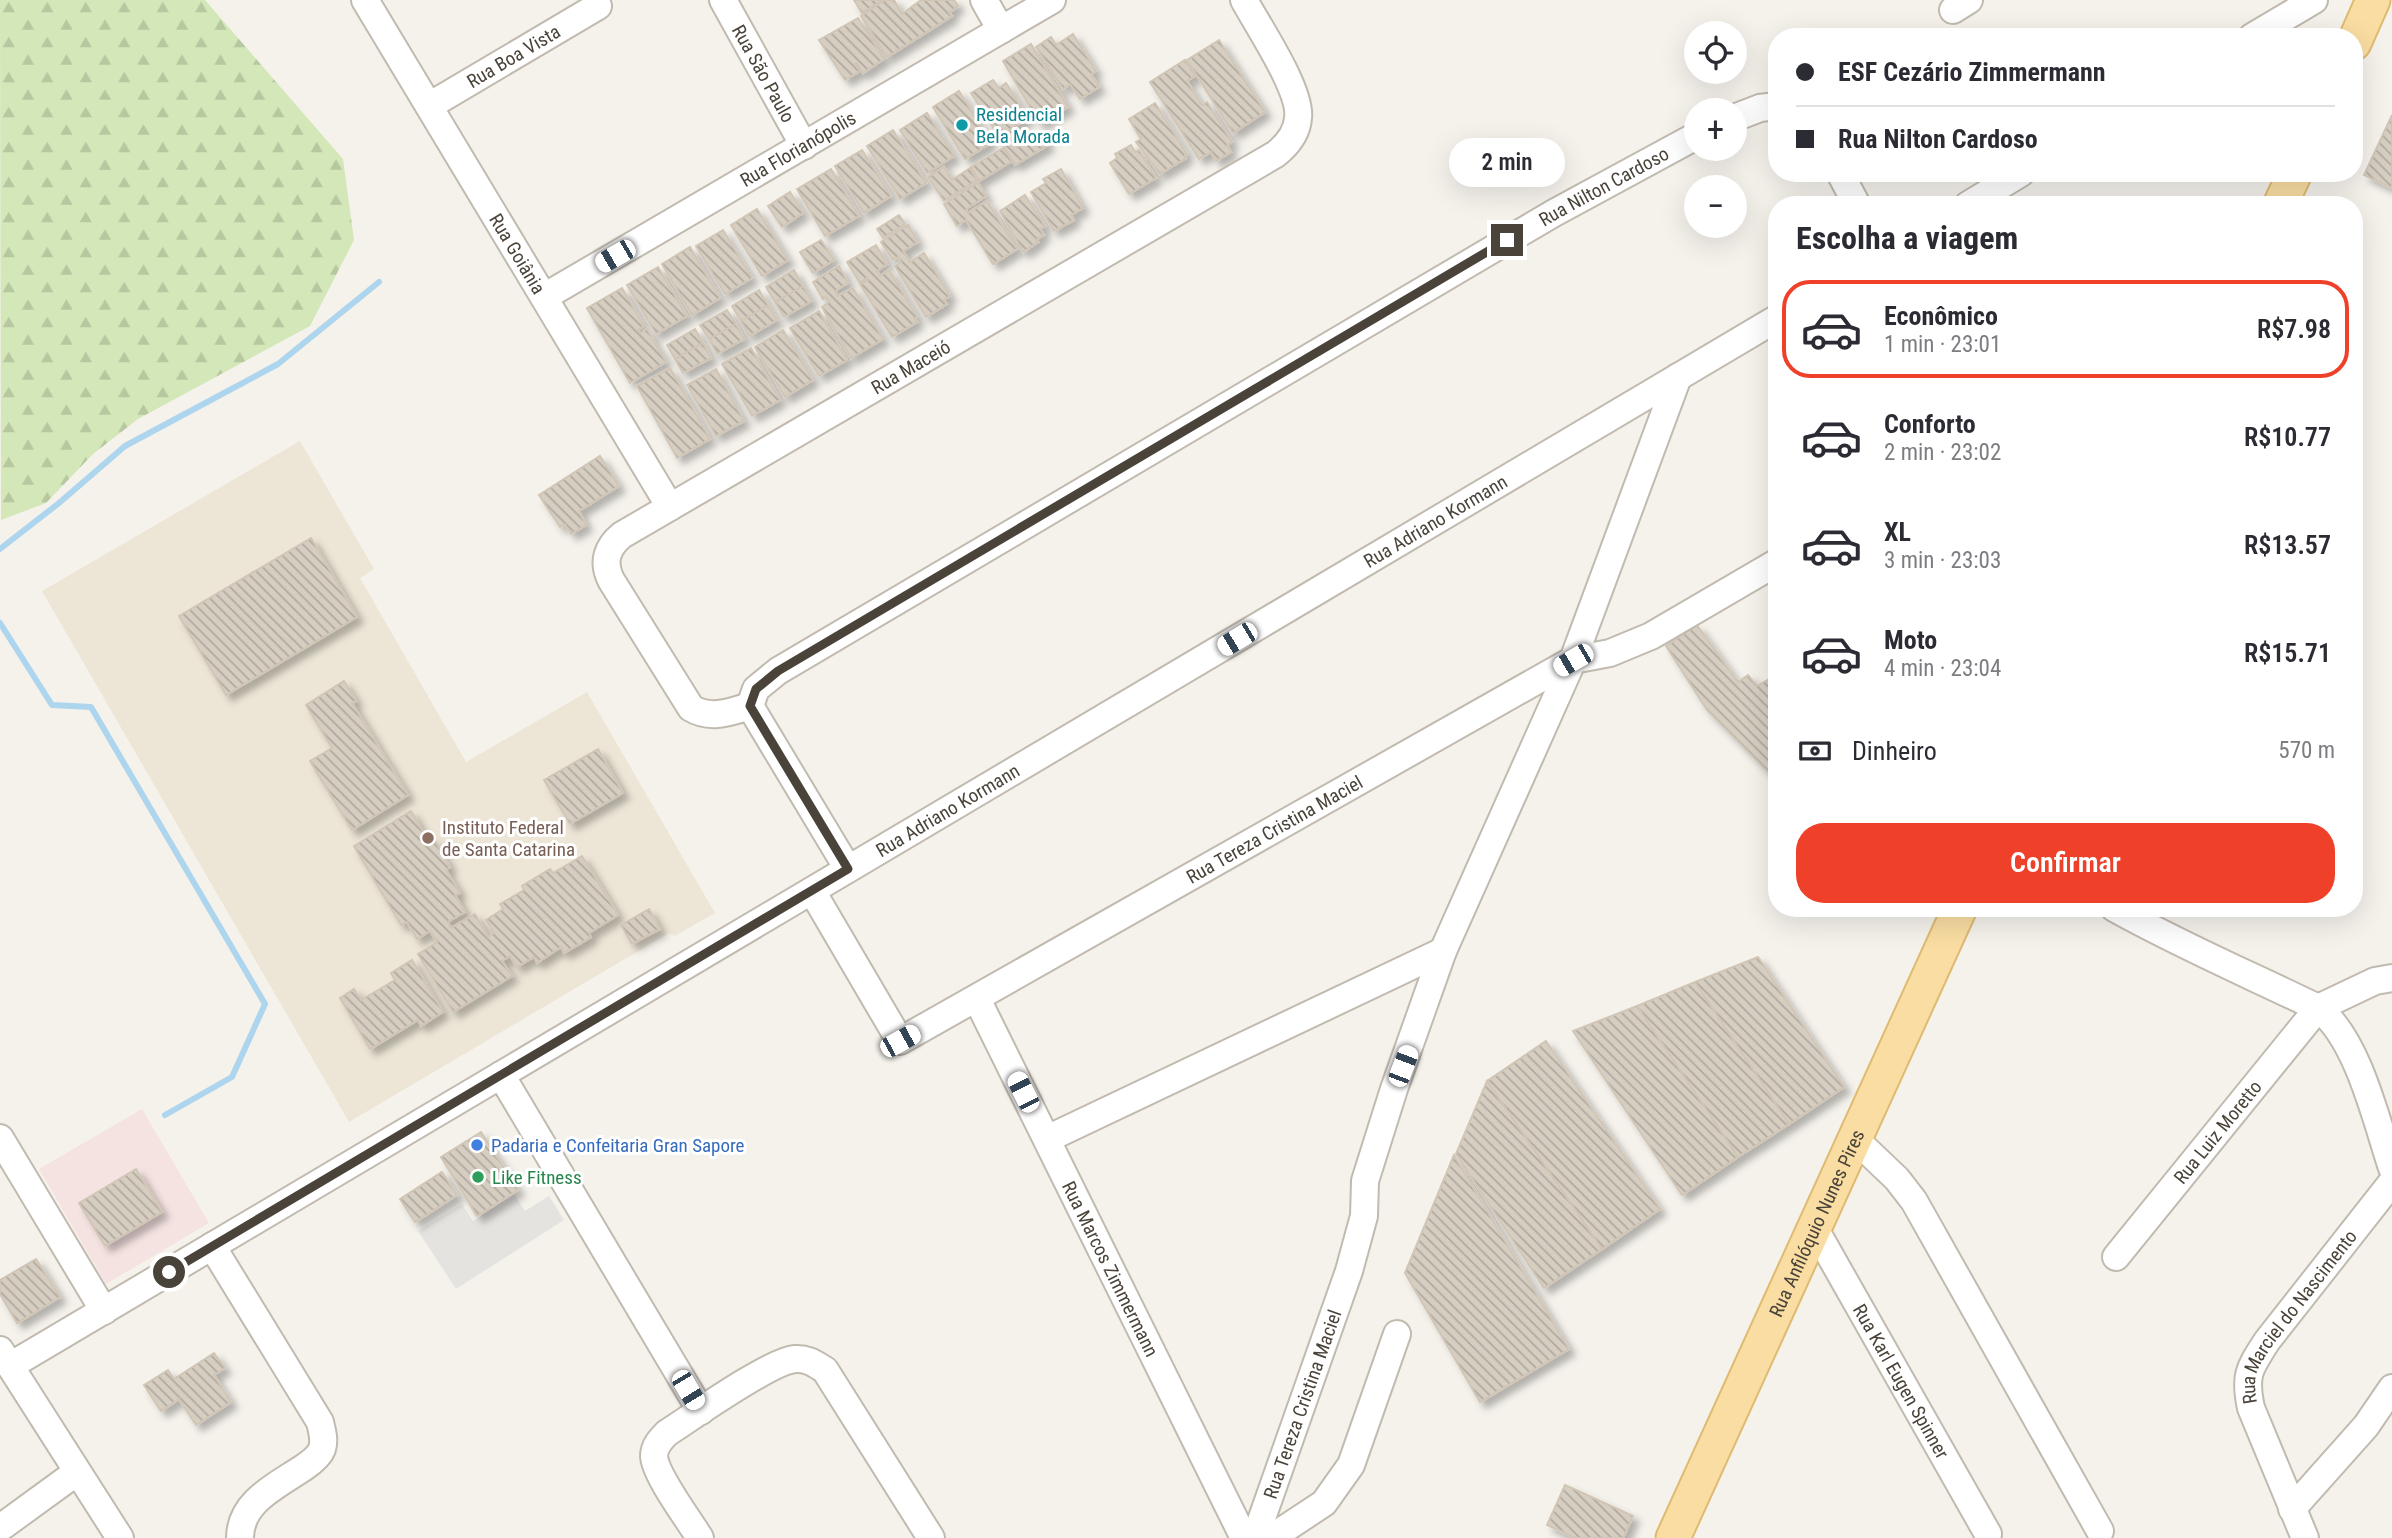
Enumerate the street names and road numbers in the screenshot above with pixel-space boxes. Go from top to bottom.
street label: Rua Boa Vista [463,20,564,93]
street label: Rua São Paulo [727,21,800,127]
street label: Rua Florianópolis [736,106,860,192]
street label: Rua Nilton Cardoso [1535,142,1673,231]
street label: Rua Goiânia [484,210,550,298]
street label: Rua Maceió [867,335,955,399]
street label: Rua Adriano Kormann [1360,470,1512,573]
street label: Rua Adriano Kormann [872,759,1024,862]
street label: Rua Tereza Cristina Maciel [1182,771,1367,889]
street label: Rua Luiz Moretto [2169,1076,2267,1189]
street label: Rua Anfilóquio Nunes Pires [1764,1126,1870,1321]
street label: Rua Marcos Zimmermann [1057,1177,1163,1360]
street label: Rua Marciel do Nascimento [2237,1225,2362,1406]
street label: Rua Karl Eugen Spinner [1848,1300,1954,1463]
street label: Rua Tereza Cristina Maciel [1259,1307,1346,1502]

